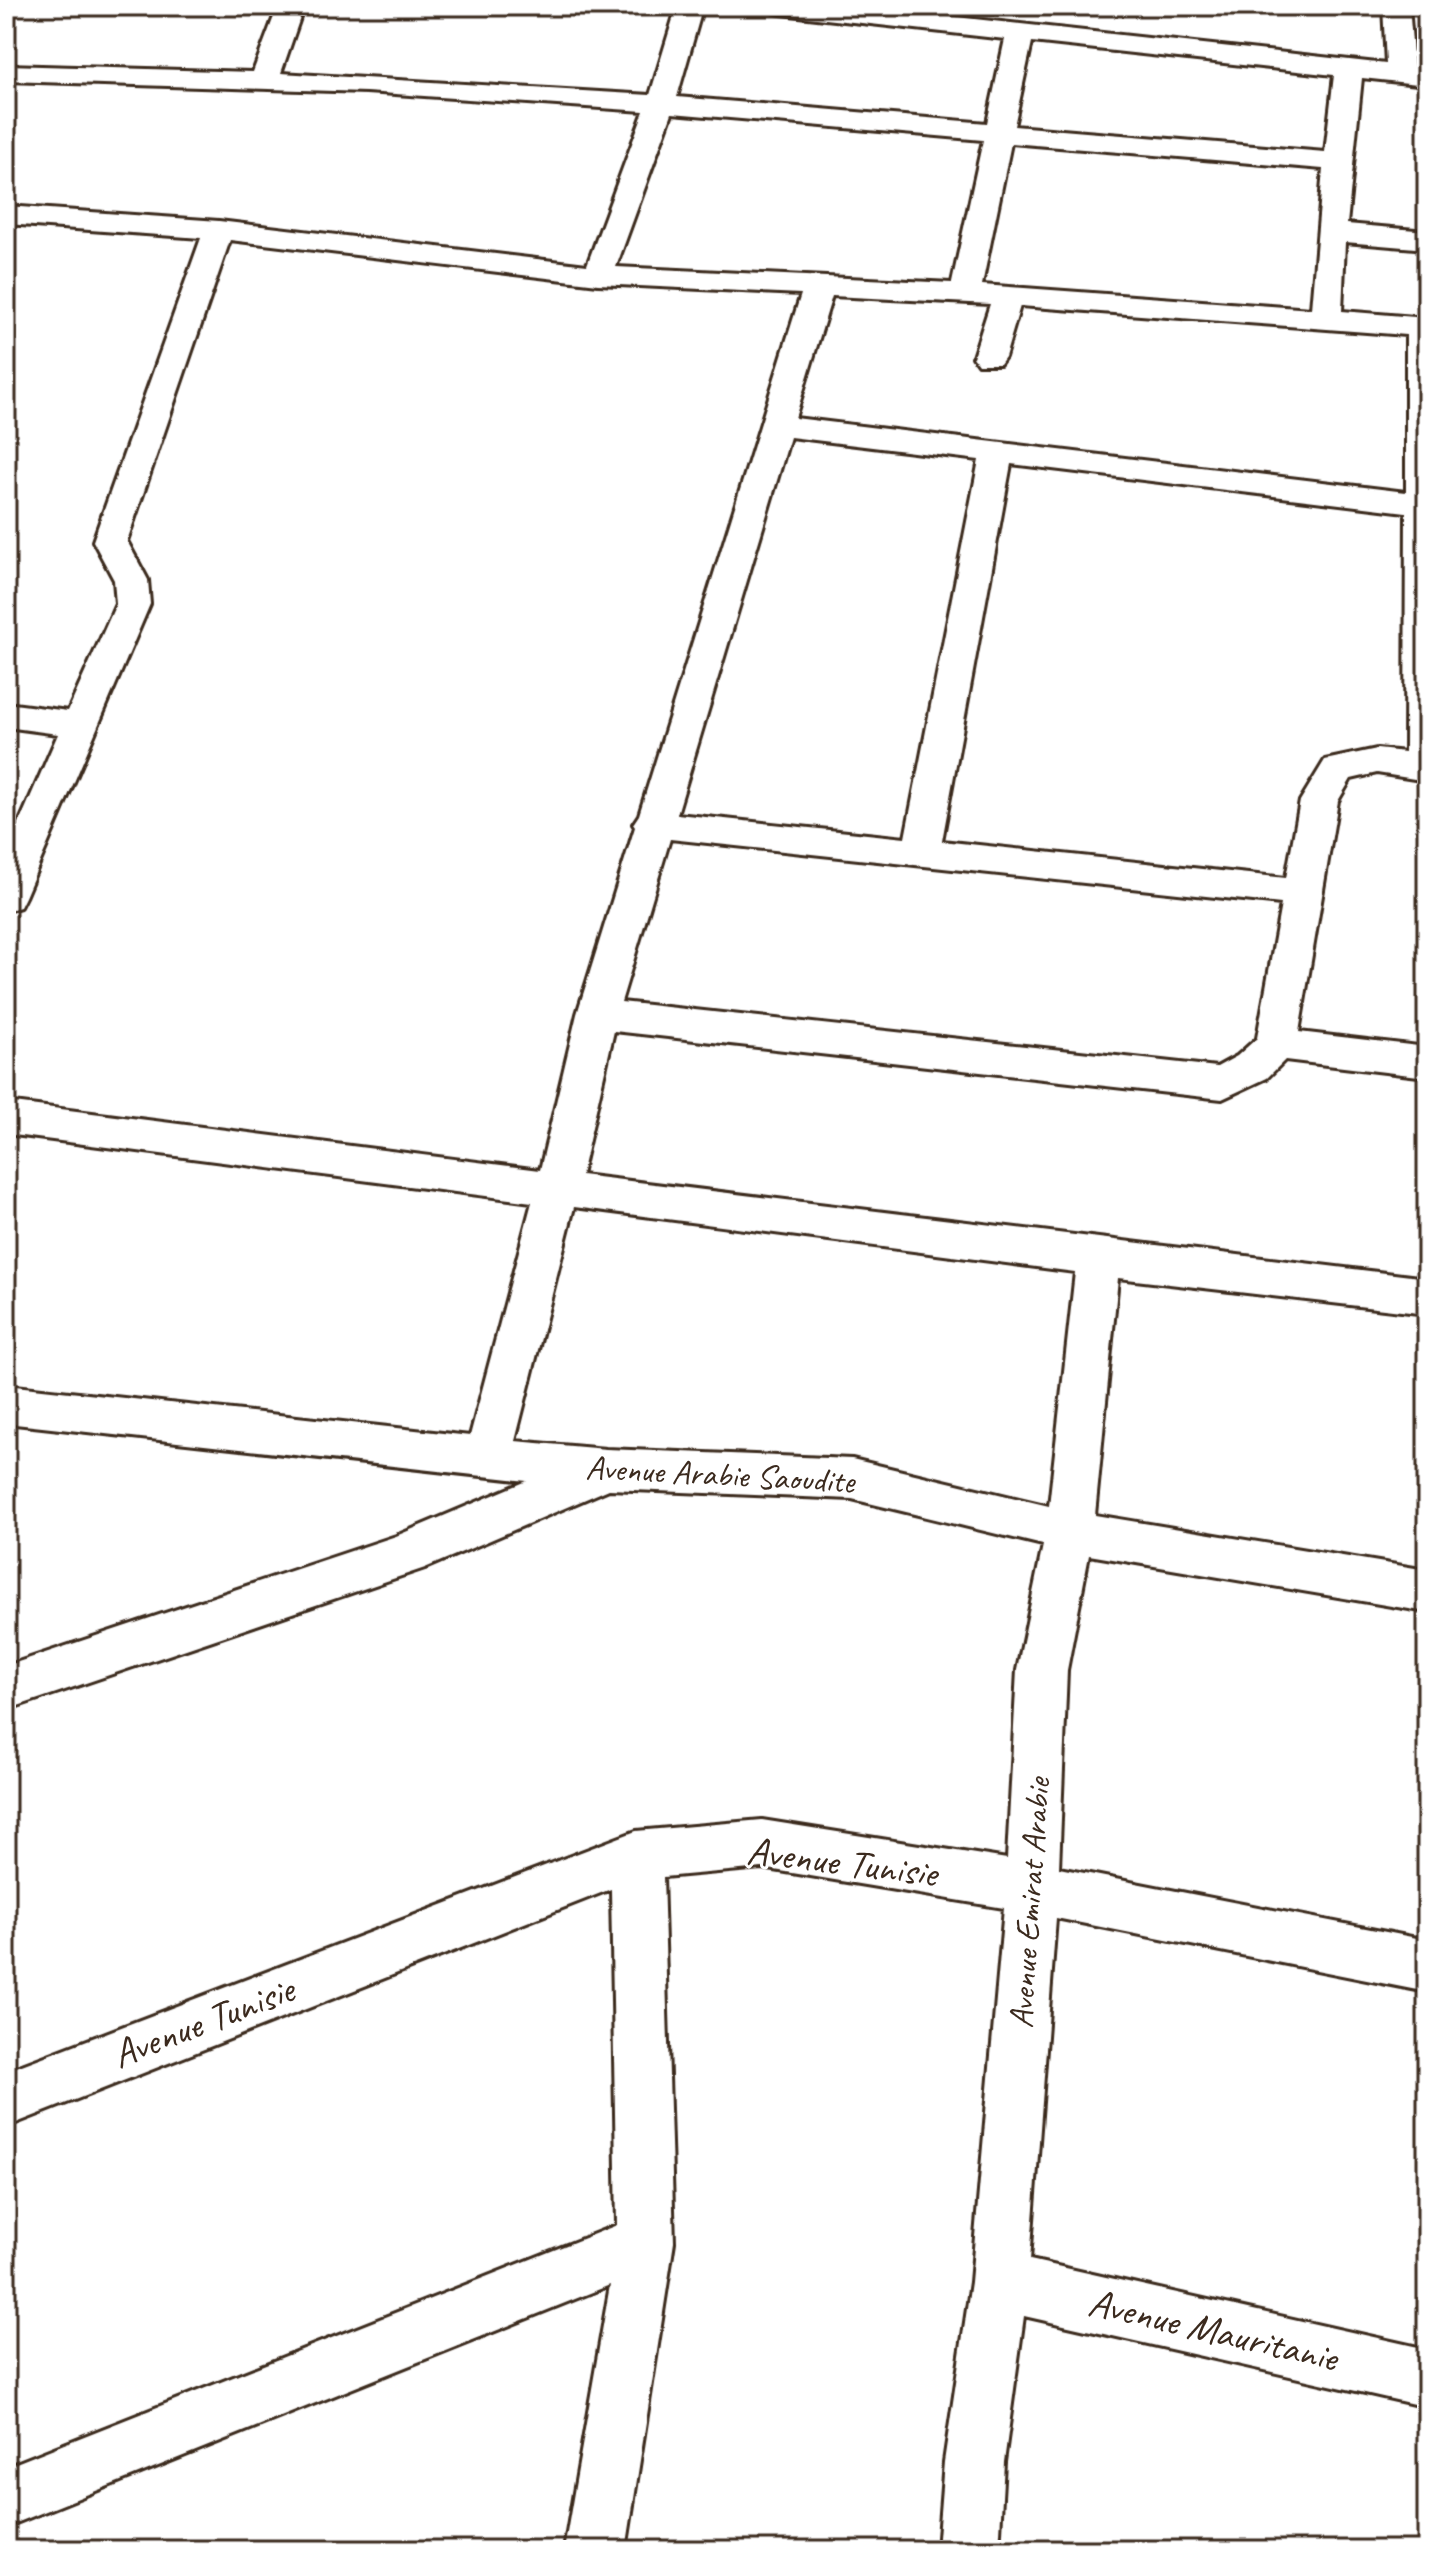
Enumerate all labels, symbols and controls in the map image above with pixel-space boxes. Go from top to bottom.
street label: Avenue Arabie Saoudite [585,1446,857,1503]
street label: Avenue Emirat Arabie [999,1775,1059,2029]
street label: Avenue Tunisie [744,1826,943,1899]
street label: Avenue Tunisie [105,1963,304,2080]
street label: Avenue Mauritanie [1084,2277,1345,2384]

